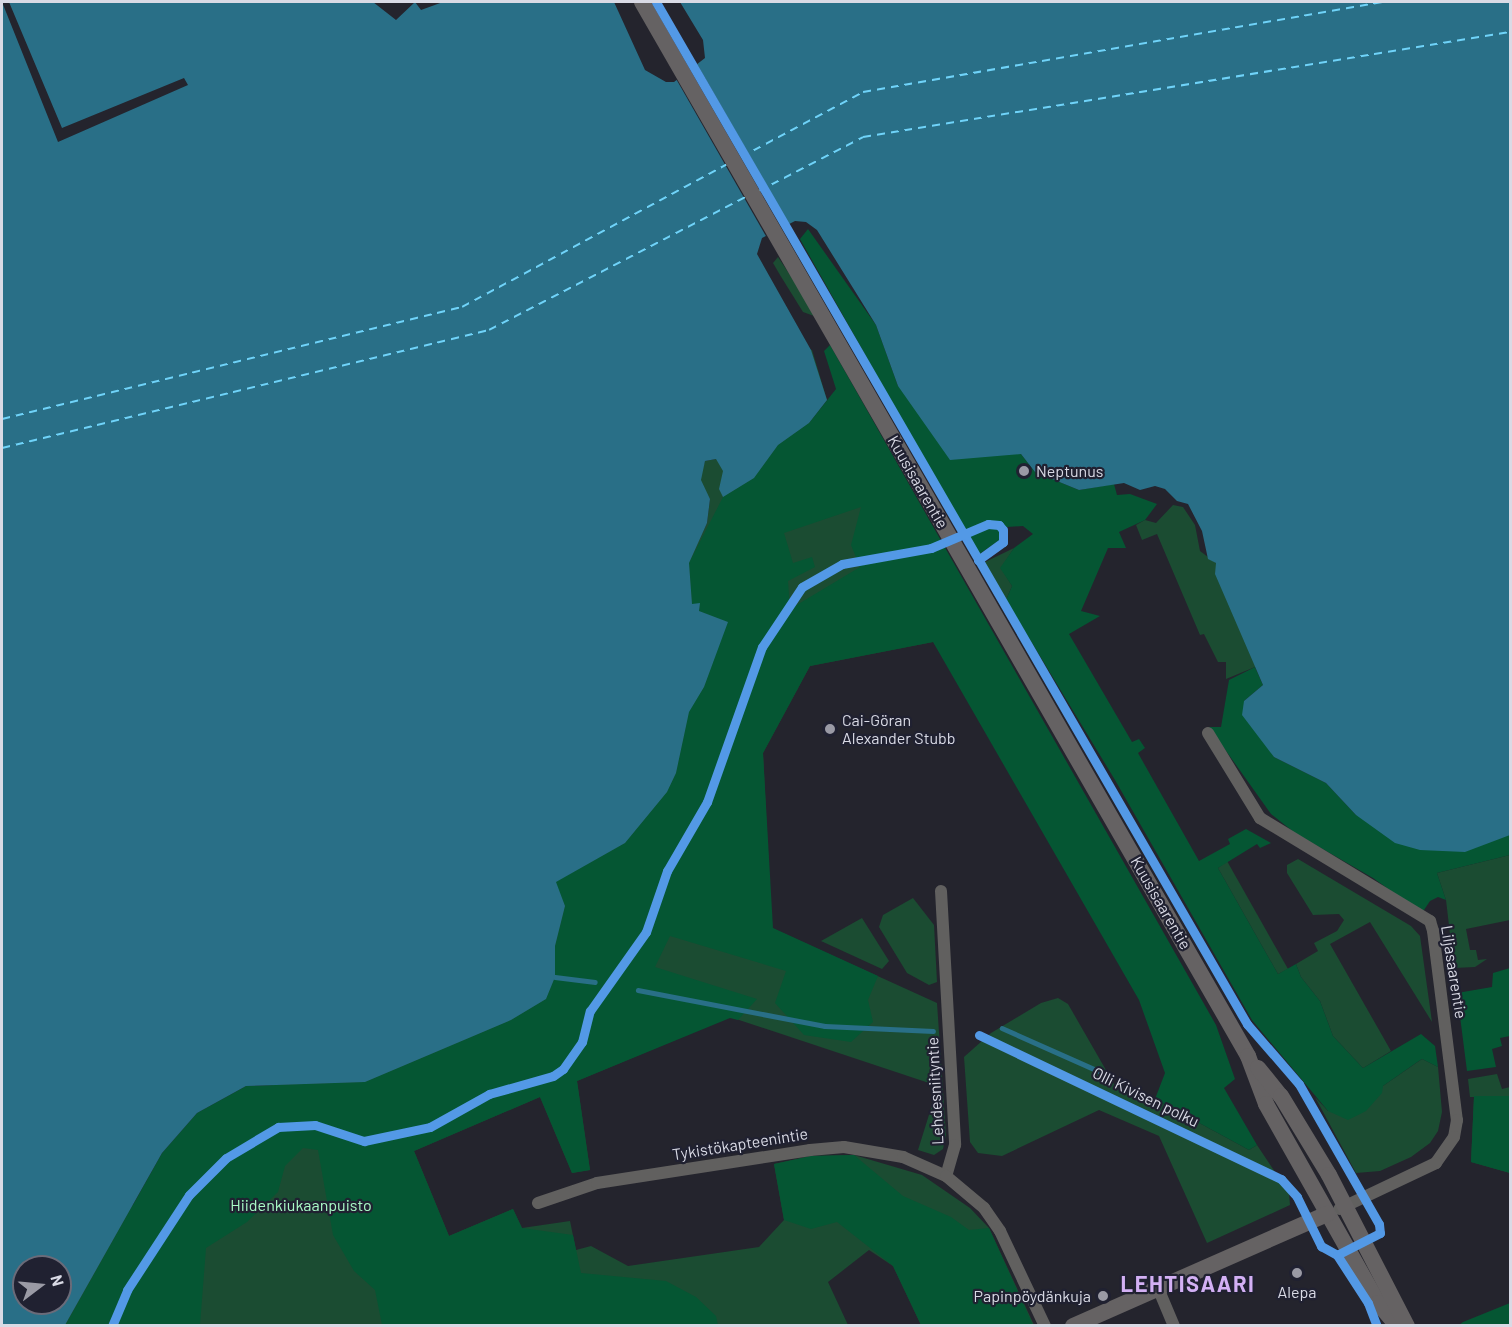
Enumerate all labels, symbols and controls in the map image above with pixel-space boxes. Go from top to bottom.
street label: Kuusisaarentie [884,432,952,532]
place label: Neptunus [1036,461,1103,481]
marker: Neptunus [1017,464,1031,478]
place label: Cai-Göran Alexander Stubb [842,710,956,748]
marker: Cai-Göran Alexander Stubb [823,722,837,736]
street label: Kuusisaarentie [1127,853,1195,953]
street label: Liljasaarentie [1437,924,1471,1020]
street label: Lehdesniityntie [923,1037,947,1145]
street label: Olli Kivisen polku [1090,1063,1202,1131]
street label: Tykistökapteenintie [671,1124,809,1164]
park label: Hiidenkiukaanpuisto [230,1195,372,1215]
north arrow [12,1255,72,1315]
marker: Alepa [1290,1266,1304,1280]
district label: LEHTISAARI [1121,1271,1255,1297]
text: N [47,1273,68,1288]
place label: Alepa [1278,1282,1316,1302]
place label: Papinpöydänkuja [974,1286,1091,1306]
marker: Papinpöydänkuja [1096,1289,1110,1303]

